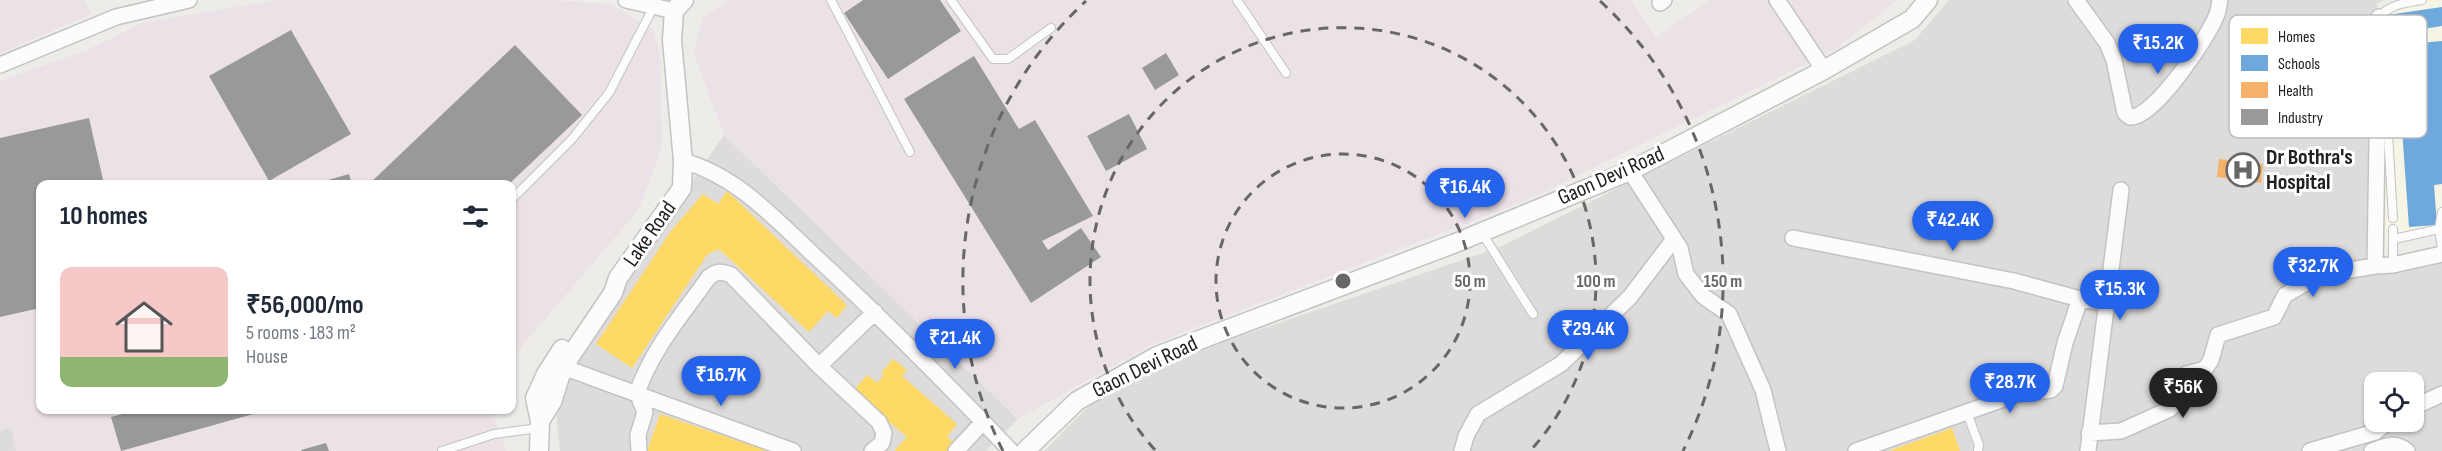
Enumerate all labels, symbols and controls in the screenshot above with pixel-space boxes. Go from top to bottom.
legend [2229,15,2427,138]
pin: ₹15.2K [2109,24,2207,75]
text: Homes [2278,28,2315,47]
text: ₹15.2K [2132,31,2184,55]
text: Schools [2278,55,2320,74]
text: Health [2278,82,2313,101]
text: Industry [2278,109,2323,128]
street label: Gaon Devi Road [1554,141,1668,211]
place label: Dr Bothra's Hospital [2266,144,2353,196]
hospital icon: Dr Bothra's Hospital [2225,152,2261,188]
pin: ₹16.4K [1416,168,1514,219]
text: ₹16.4K [1439,175,1491,199]
street label: Lake Road [618,196,682,272]
icon: filters [459,200,492,233]
text: 10 homes [60,201,148,232]
pin: ₹42.4K [1904,201,2002,252]
text: ₹42.4K [1926,208,1980,232]
pin: ₹32.7K [2264,247,2362,298]
text: ₹32.7K [2287,254,2339,278]
pin: ₹15.3K [2071,270,2169,321]
centre of rings [1333,271,1353,291]
text: 50 m [1454,271,1486,292]
text: 100 m [1577,271,1616,292]
text: 150 m [1704,271,1742,292]
text: ₹15.3K [2094,277,2146,301]
text: ₹56,000/mo [246,290,364,321]
icon: home [108,291,180,363]
pin: ₹29.4K [1539,310,1637,361]
text: ₹29.4K [1561,317,1615,341]
pin: ₹21.4K [906,319,1004,370]
text: 5 rooms · 183 m² [246,321,356,345]
text: ₹21.4K [929,326,981,350]
street label: Gaon Devi Road [1088,330,1202,404]
text: House [246,345,288,369]
pin: ₹16.7K [672,356,770,407]
text: ₹16.7K [696,363,746,387]
pin: ₹28.7K [1961,363,2059,414]
pin: ₹56K [2147,368,2219,419]
text: ₹28.7K [1984,370,2036,394]
map controls [2364,372,2424,432]
button: locate [2364,372,2424,432]
text: ₹56K [2163,375,2203,399]

